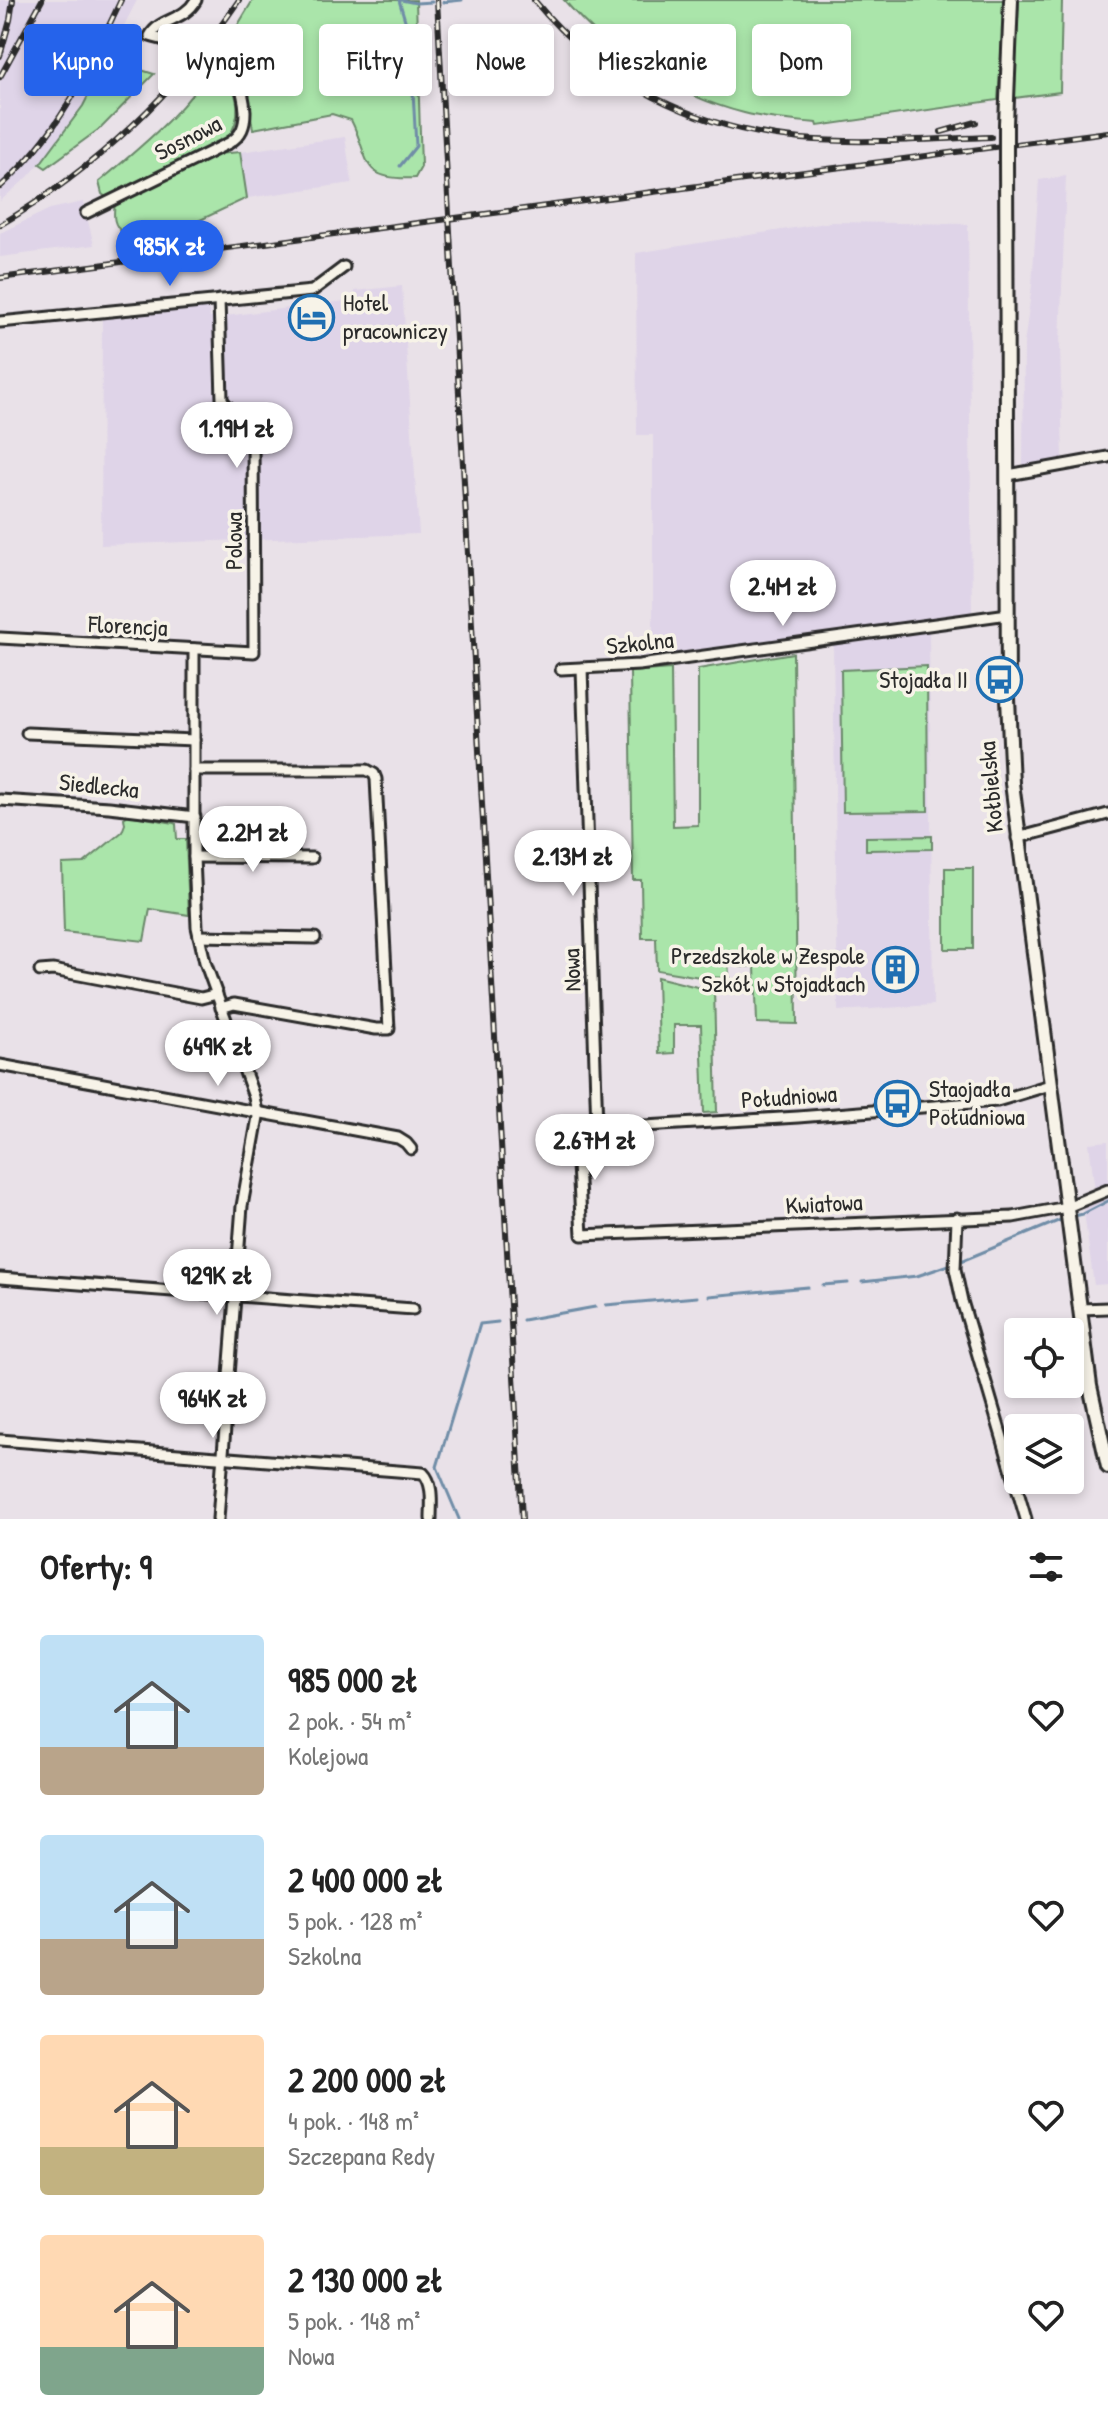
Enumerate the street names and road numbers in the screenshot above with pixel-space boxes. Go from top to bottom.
street label: Sosnowa [149,107,226,167]
street label: Polowa [217,512,249,570]
street label: Florencja [87,607,168,643]
street label: Szkolna [605,623,675,661]
street label: Kołbielska [970,740,1010,834]
street label: Siedlecka [58,765,141,805]
street label: Nowa [554,948,588,992]
street label: Południowa [740,1077,838,1115]
street label: Kwiatowa [785,1185,863,1221]

